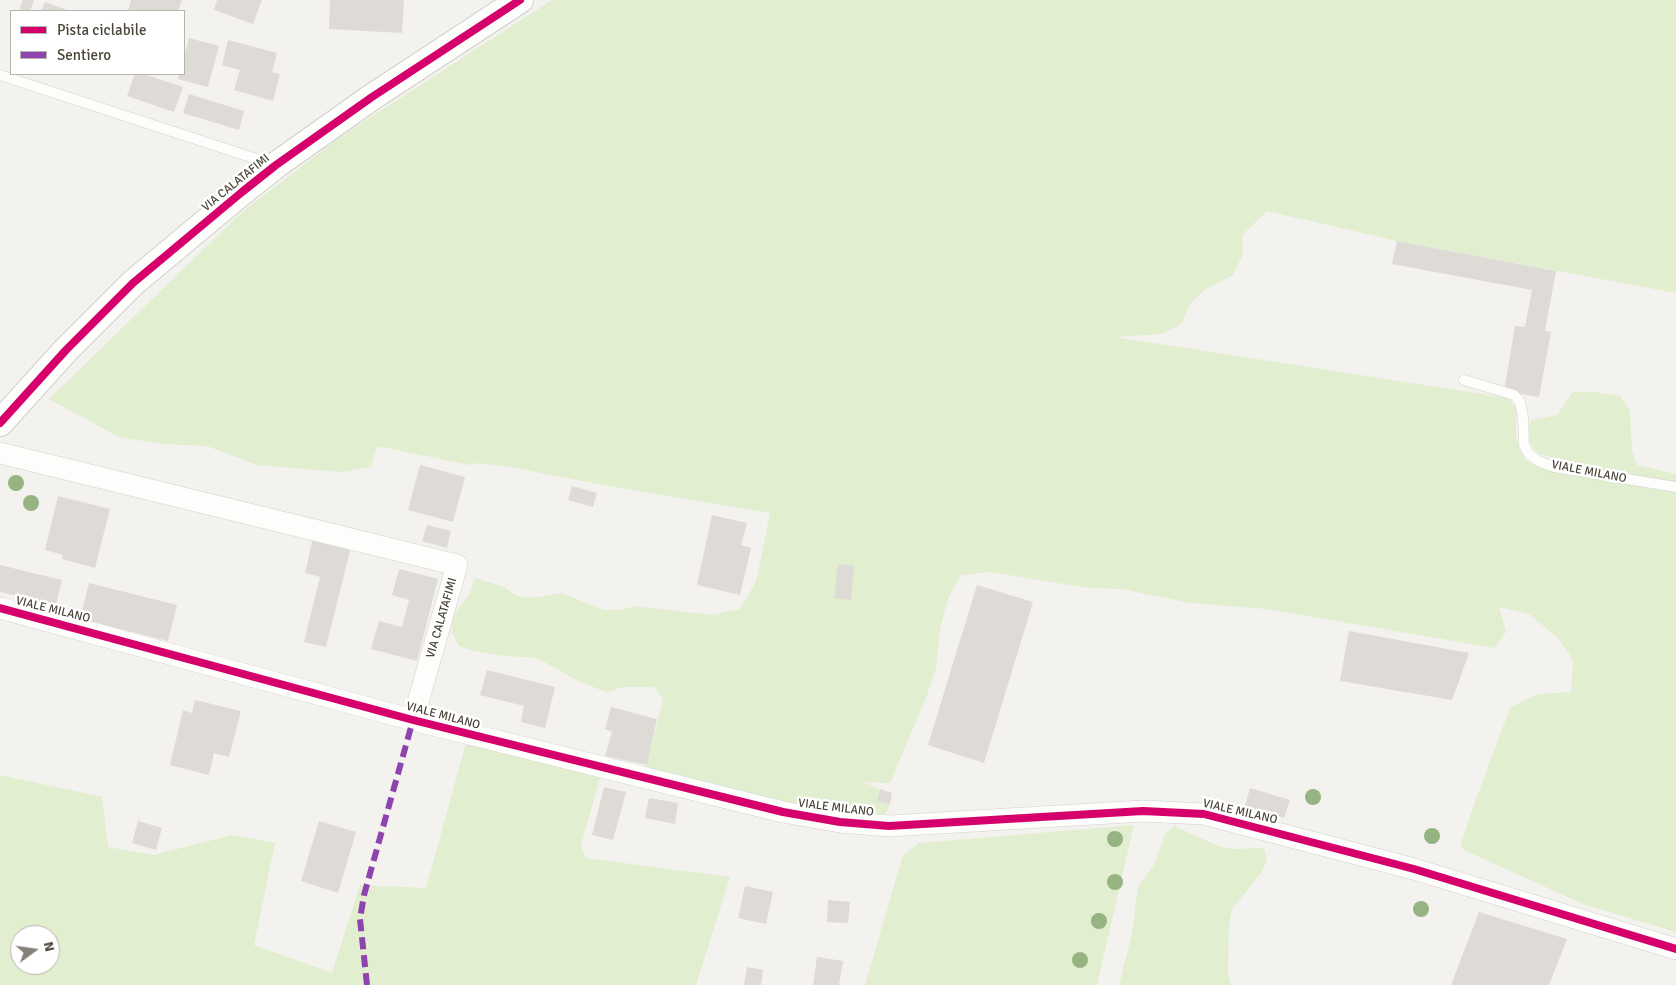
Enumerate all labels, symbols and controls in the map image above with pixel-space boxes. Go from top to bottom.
legend [10,10,185,75]
text: Pista ciclabile [57,21,146,39]
text: Sentiero [57,46,111,64]
street label: VIA CALATAFIMI [199,151,273,215]
street label: VIALE MILANO [1550,458,1628,486]
street label: VIA CALATAFIMI [424,576,460,660]
street label: VIALE MILANO [14,594,92,626]
street label: VIALE MILANO [404,699,482,733]
street label: VIALE MILANO [797,796,875,820]
street label: VIALE MILANO [1201,796,1279,828]
north arrow [10,925,60,975]
text: N [40,940,58,953]

